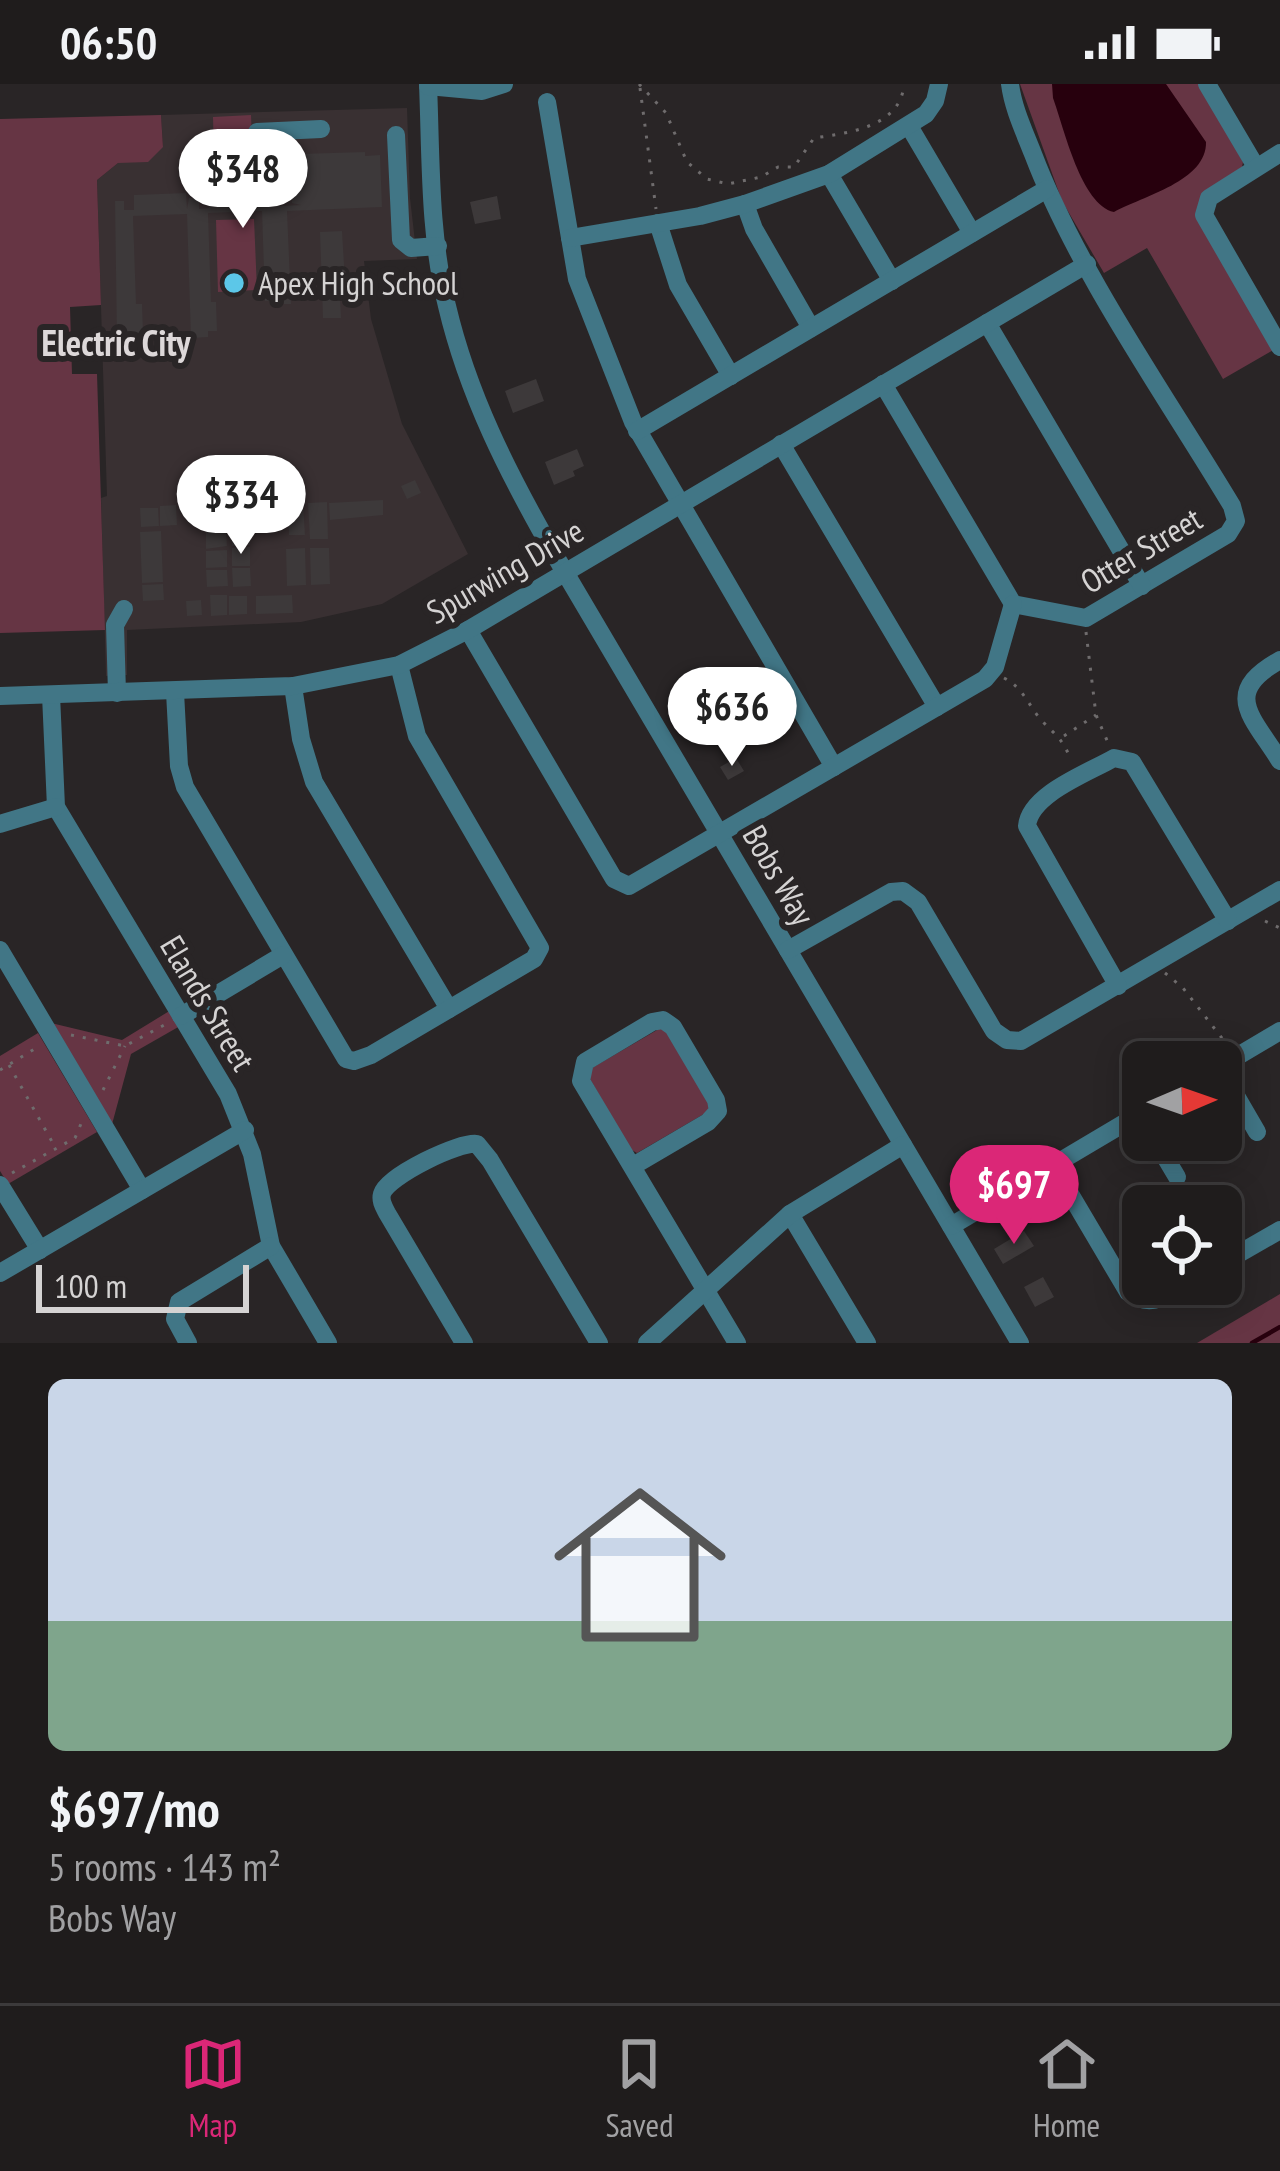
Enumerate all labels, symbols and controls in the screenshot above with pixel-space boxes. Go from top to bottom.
text: 06:50 [60,13,157,71]
pin: $348 [172,129,314,231]
text: $348 [206,142,280,193]
place label: Apex High School [258,261,458,304]
marker: Apex High School [221,270,247,296]
district label: Electric City [42,319,191,366]
pin: $334 [170,455,312,557]
text: $334 [204,468,278,519]
street label: Otter Street [1072,497,1209,603]
street label: Spurwing Drive [419,508,591,633]
pin: $636 [661,667,803,769]
text: $636 [695,680,769,731]
street label: Bobs Way [734,817,825,933]
street label: Elands Street [151,927,266,1078]
north arrow [1122,1041,1242,1161]
map controls [1122,1041,1242,1305]
pin: $697 [943,1145,1085,1247]
text: $697 [977,1158,1051,1209]
button: locate [1122,1185,1242,1305]
scale bar [36,1259,249,1312]
text: 100 m [54,1264,127,1307]
icon: home [532,1457,748,1673]
text: $697/mo [48,1775,220,1841]
text: 5 rooms · 143 m² [48,1841,281,1892]
text: Bobs Way [48,1892,176,1943]
tab: Map [180,2031,246,2146]
tab: Saved [605,2031,673,2146]
tab: Home [1033,2031,1100,2146]

